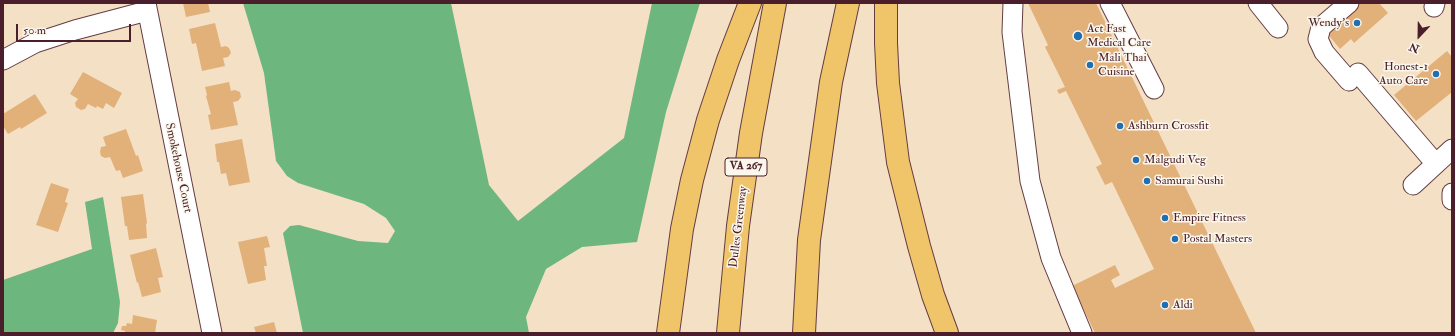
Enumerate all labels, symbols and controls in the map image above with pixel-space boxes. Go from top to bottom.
scale bar [18,16,133,42]
place label: Wendy's [1308,16,1349,30]
north arrow [1399,16,1439,56]
marker: Wendy's [1352,18,1362,28]
place label: Act Fast Medical Care [1087,22,1151,50]
text: 50 m [23,23,46,38]
marker: Act Fast Medical Care [1072,30,1084,42]
text: N [1407,40,1421,55]
place label: Mali Thai Cuisine [1098,51,1147,79]
marker: Mali Thai Cuisine [1085,60,1095,70]
place label: Honest-1 Auto Care [1379,60,1428,88]
marker: Honest-1 Auto Care [1431,69,1441,79]
place label: Ashburn Crossfit [1128,119,1209,133]
marker: Ashburn Crossfit [1115,121,1125,131]
street label: Smokehouse Court [161,122,195,214]
place label: Malgudi Veg [1144,153,1206,167]
marker: Malgudi Veg [1131,155,1141,165]
road number: VA 267 [725,158,767,176]
place label: Samurai Sushi [1155,174,1224,188]
marker: Samurai Sushi [1142,176,1152,186]
street label: Dulles Greenway [727,186,751,268]
place label: Empire Fitness [1173,211,1246,225]
marker: Empire Fitness [1160,213,1170,223]
place label: Postal Masters [1183,232,1252,246]
marker: Postal Masters [1170,234,1180,244]
place label: Aldi [1173,298,1193,312]
marker: Aldi [1160,300,1170,310]

